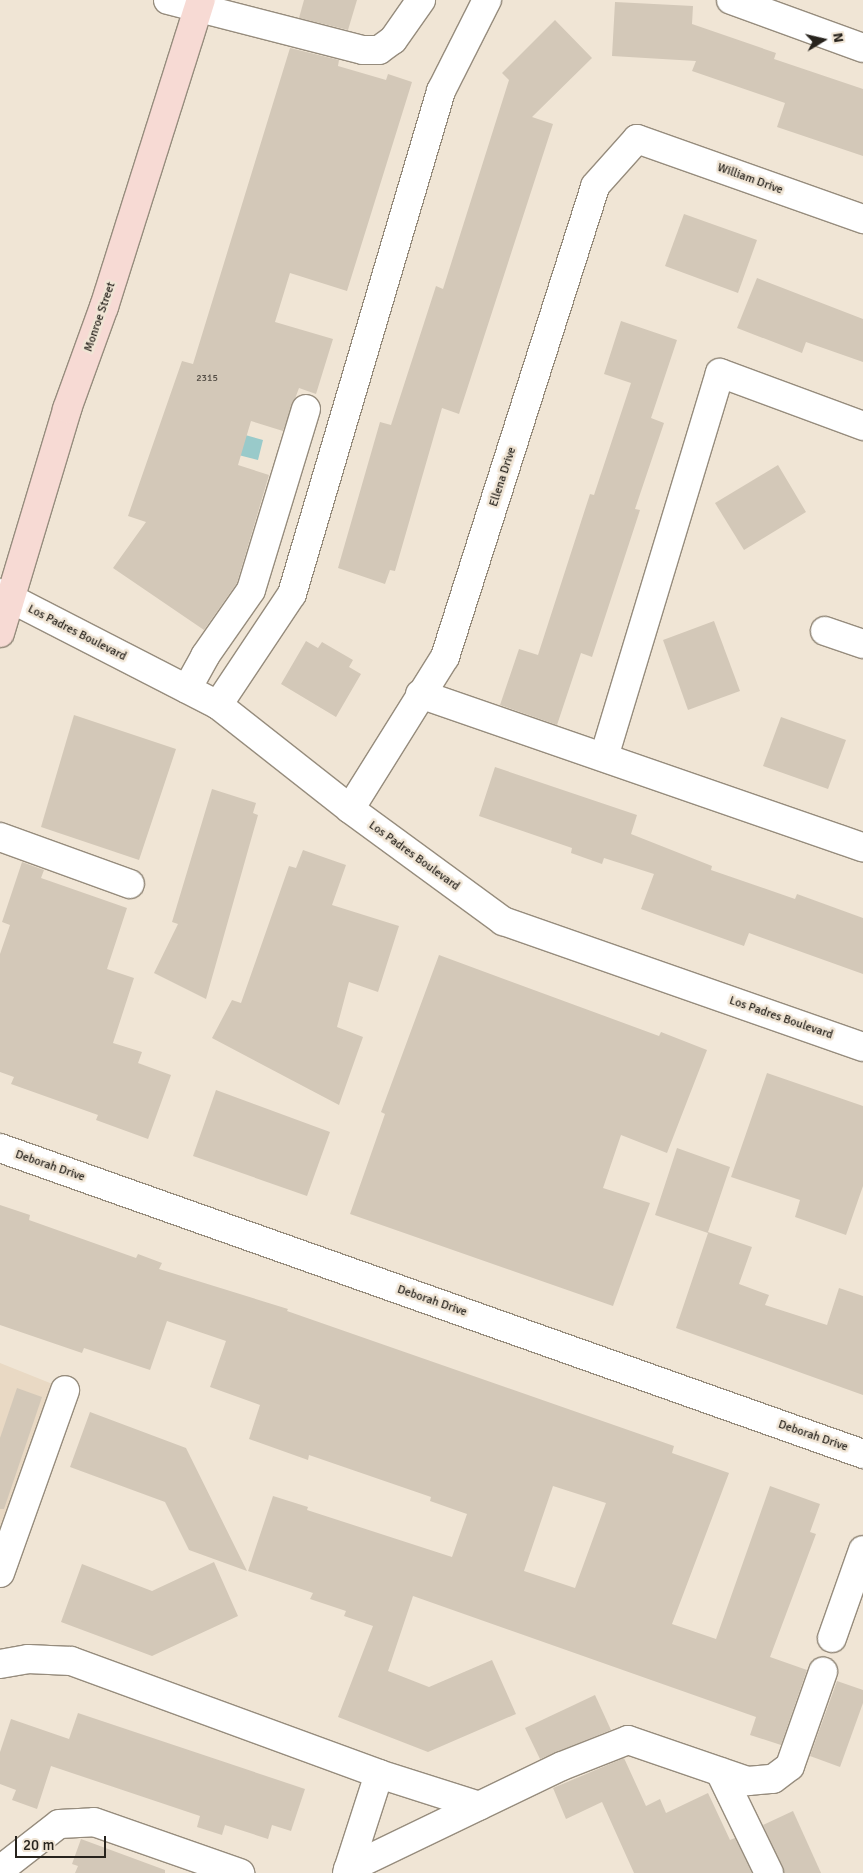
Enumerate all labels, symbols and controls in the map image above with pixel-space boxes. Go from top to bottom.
north arrow [798,15,848,65]
text: N [829,31,847,44]
street label: William Drive [715,160,785,198]
street label: Monroe Street [81,280,119,354]
house number: 2315 [196,373,218,385]
street label: Ellena Drive [487,445,519,509]
street label: Los Padres Boulevard [25,602,129,664]
street label: Los Padres Boulevard [366,818,462,894]
street label: Los Padres Boulevard [727,994,835,1042]
street label: Deborah Drive [13,1147,87,1185]
street label: Deborah Drive [395,1282,469,1320]
street label: Deborah Drive [776,1417,850,1455]
scale bar [18,1826,109,1858]
text: 20 m [23,1836,54,1854]

